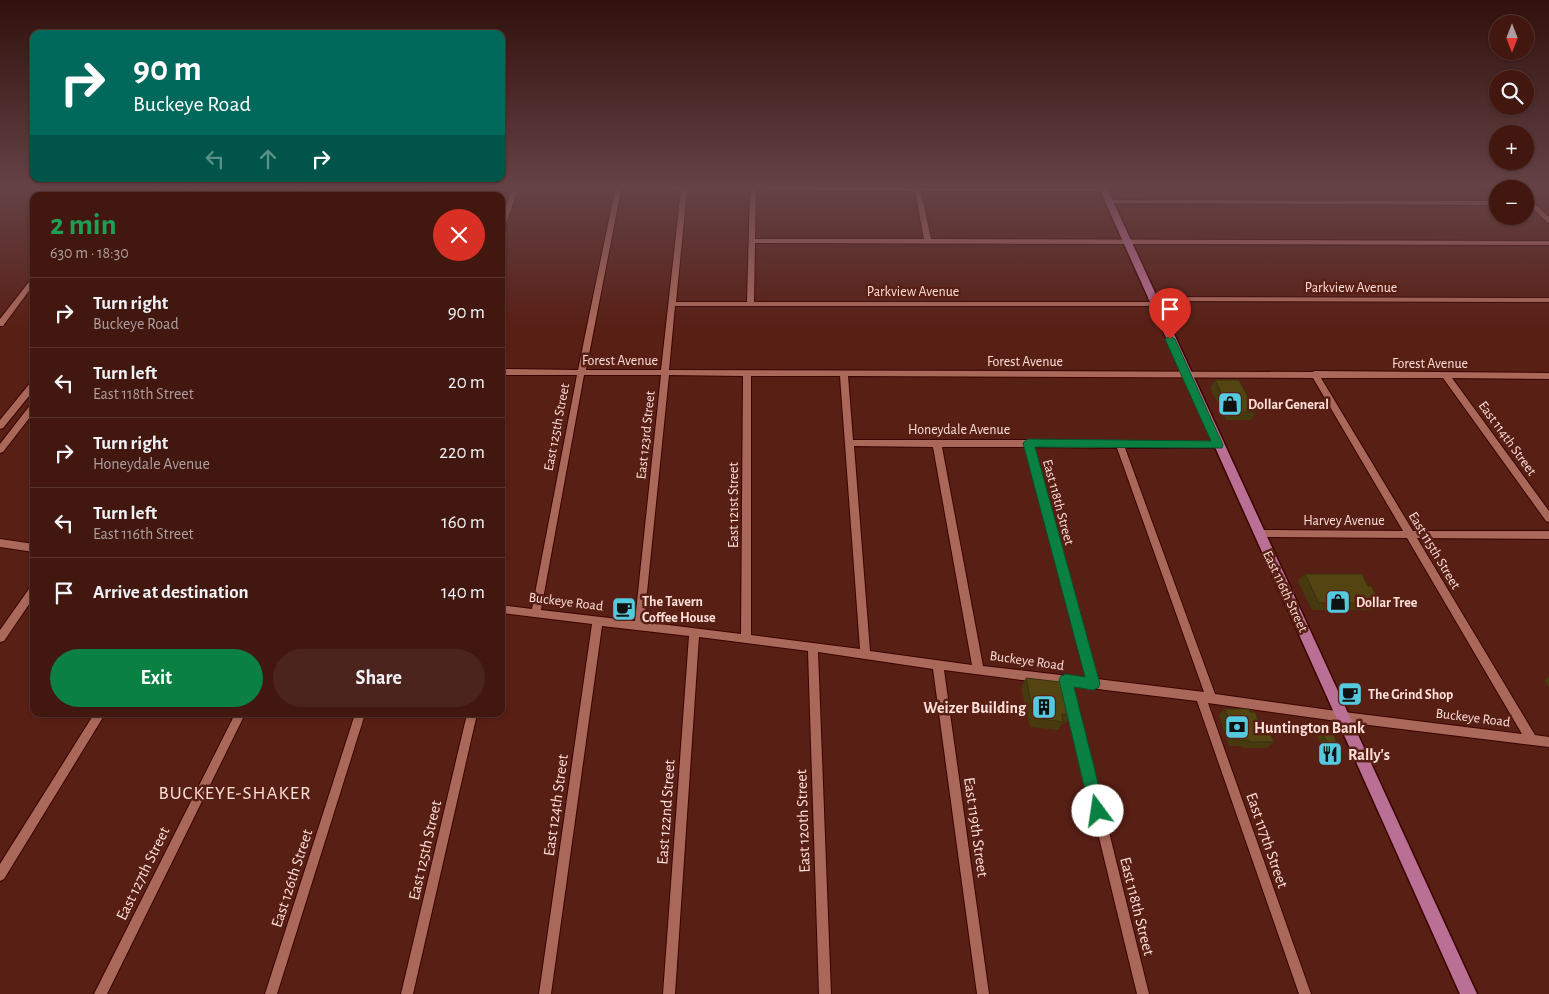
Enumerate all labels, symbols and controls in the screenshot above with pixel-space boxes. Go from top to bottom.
north arrow [1489,15,1534,60]
map controls [1489,15,1534,225]
icon: right [50,50,115,115]
text: 90 m [133,52,202,87]
button: search [1489,70,1534,115]
text: Buckeye Road [133,93,251,115]
button: + [1489,125,1534,170]
icon: left [201,145,229,173]
icon: ahead [254,145,282,173]
icon: right [307,145,335,173]
button: − [1489,180,1534,225]
button: close [433,209,485,261]
text: 2 min [50,210,117,240]
text: 630 m · 18:30 [50,245,129,261]
street label: Parkview Avenue [1305,281,1397,295]
street label: Parkview Avenue [867,285,959,299]
pin [1149,288,1191,339]
text: Turn right [93,294,168,313]
icon: arrive [1156,295,1184,323]
icon: right [50,299,78,327]
text: 90 m [448,303,485,322]
text: Buckeye Road [93,316,179,332]
street label: Forest Avenue [582,354,658,368]
street label: Forest Avenue [987,355,1063,369]
street label: Forest Avenue [1392,357,1468,371]
text: Turn left [93,364,157,383]
icon: left [50,369,78,397]
text: 20 m [448,373,485,392]
street label: East 125th Street [542,382,572,472]
text: East 118th Street [93,386,194,402]
street label: East 123rd Street [634,390,658,480]
shop icon: Dollar General [1217,391,1243,417]
place label: Dollar General [1248,398,1329,412]
street label: East 114th Street [1476,399,1539,479]
street label: Honeydale Avenue [908,423,1010,437]
text: Turn right [93,434,168,453]
icon: right [50,439,78,467]
text: 220 m [439,443,485,462]
text: Honeydale Avenue [93,456,210,472]
street label: East 118th Street [1040,458,1076,547]
street label: East 121st Street [727,462,741,548]
text: Turn left [93,504,157,523]
icon: left [50,509,78,537]
street label: East 115th Street [1406,509,1463,592]
text: 160 m [441,513,485,532]
street label: Harvey Avenue [1303,514,1385,528]
text: East 116th Street [93,526,194,542]
street label: East 116th Street [1260,549,1310,635]
icon: arrive [50,579,78,607]
text: Arrive at destination [93,583,249,602]
text: 140 m [441,583,485,602]
shop icon: Dollar Tree [1325,589,1351,615]
street label: Buckeye Road [528,590,604,614]
place label: The Tavern Coffee House [642,595,716,625]
cafe icon: The Tavern Coffee House [611,596,637,622]
place label: Dollar Tree [1356,596,1418,610]
button: Exit [50,649,263,707]
button: Share [273,649,485,707]
street label: Buckeye Road [989,649,1065,673]
cafe icon: The Grind Shop [1337,681,1363,707]
place label: The Grind Shop [1368,688,1453,702]
building icon: Weizer Building [1031,694,1057,720]
place label: Weizer Building [923,700,1027,716]
street label: Buckeye Road [1435,706,1511,730]
bank icon: Huntington Bank [1224,714,1250,740]
place label: Huntington Bank [1254,720,1365,736]
restaurant icon: Rally's [1317,741,1343,767]
place label: Rally's [1348,747,1390,764]
street label: East 124th Street [541,753,571,857]
street label: East 122nd Street [654,759,678,865]
street label: East 120th Street [793,769,813,873]
street label: East 119th Street [961,776,991,878]
district label: BUCKEYE-SHAKER [158,784,312,803]
position arrow [1071,784,1123,836]
street label: East 117th Street [1243,791,1291,890]
street label: East 125th Street [406,799,444,902]
street label: East 127th Street [113,824,172,923]
street label: East 126th Street [269,827,315,930]
street label: East 118th Street [1117,855,1157,957]

